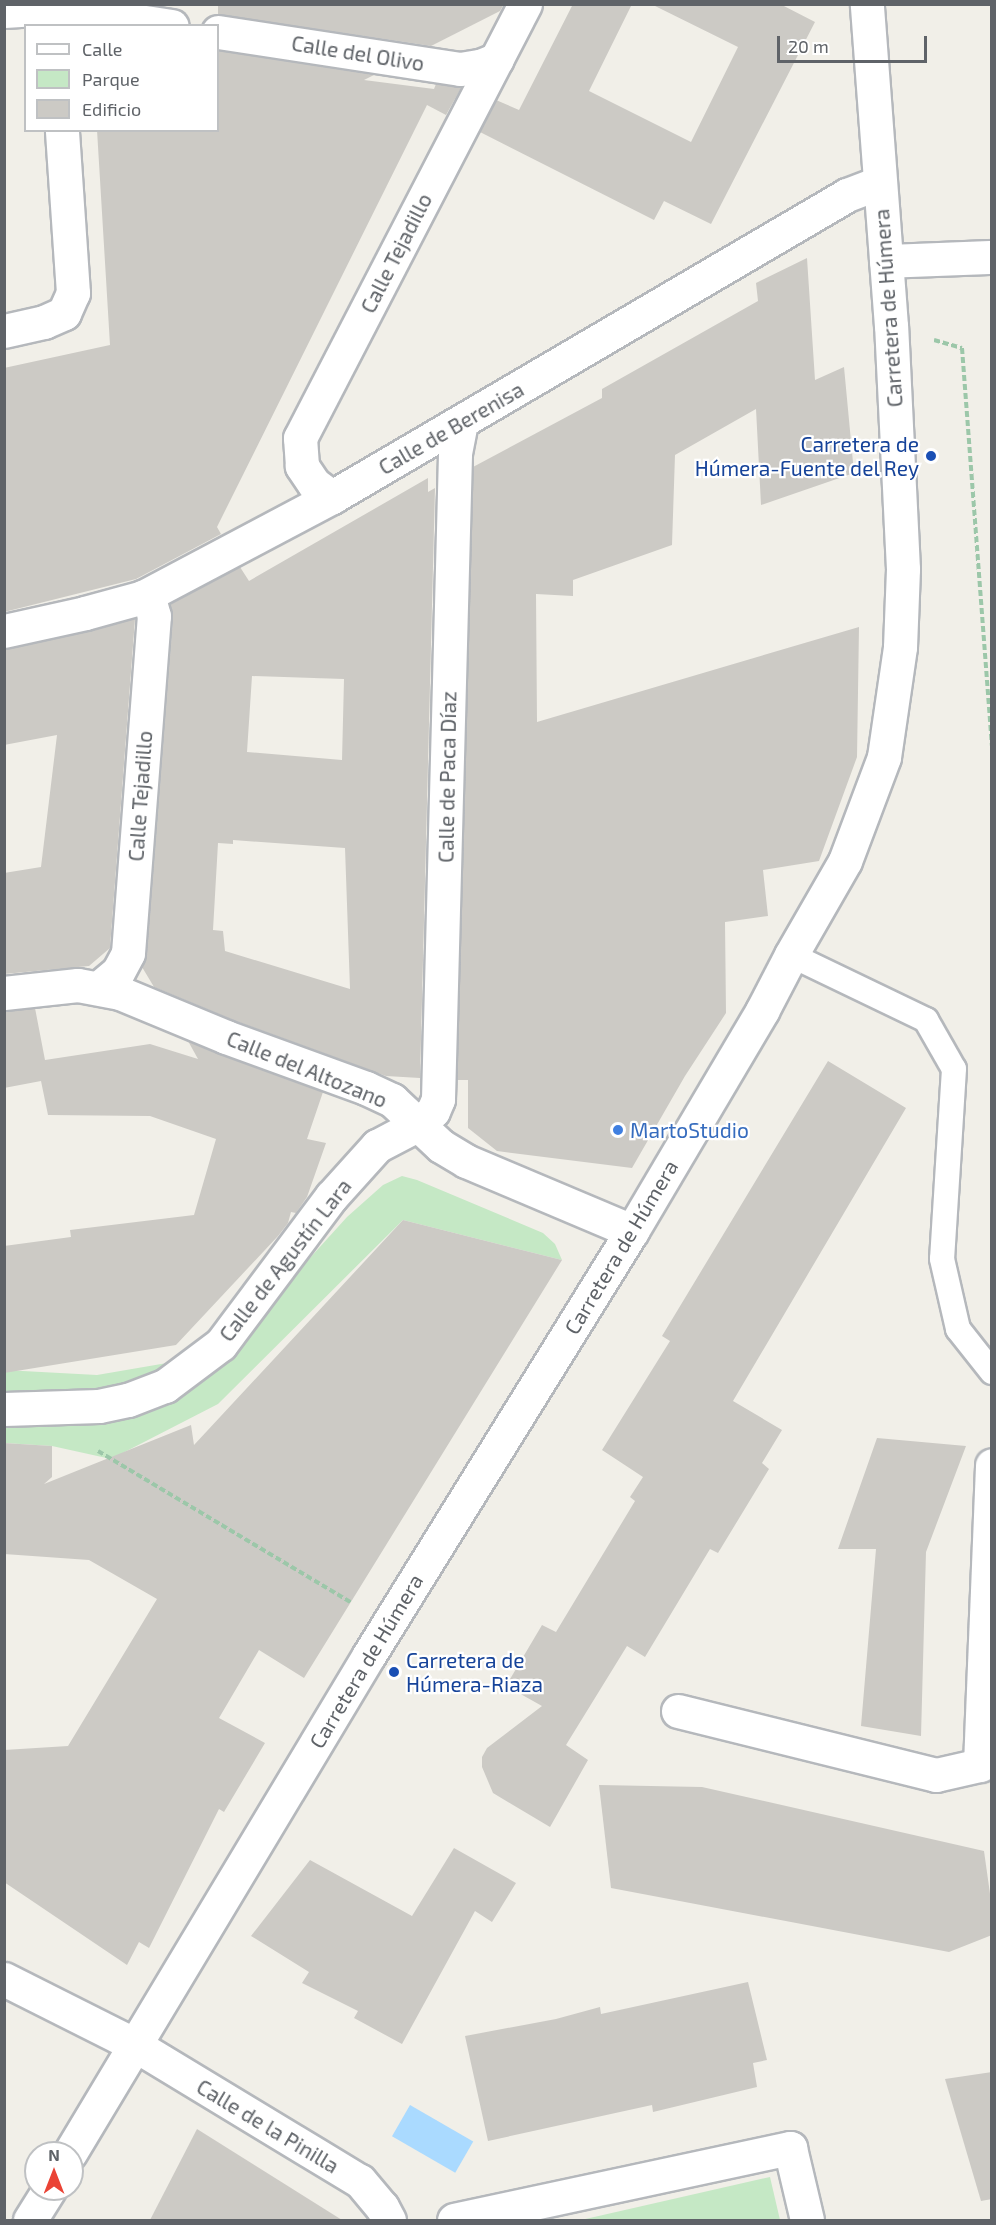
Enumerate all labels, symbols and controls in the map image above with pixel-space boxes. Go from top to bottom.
legend [24,24,219,132]
scale bar [780,24,930,62]
street label: Calle del Olivo [290,30,426,76]
text: 20 m [788,35,829,57]
text: Calle [82,38,123,60]
text: Parque [82,68,140,90]
text: Edificio [82,98,141,120]
street label: Calle Tejadillo [355,189,437,317]
street label: Carretera de Húmera [868,208,908,408]
street label: Calle de Berenisa [374,376,528,480]
place label: Carretera de Húmera-Fuente del Rey [694,431,919,481]
marker: Carretera de Húmera-Fuente del Rey [924,449,938,463]
street label: Calle de Paca Díaz [433,691,461,863]
street label: Calle Tejadillo [123,730,157,862]
street label: Calle del Altozano [223,1025,391,1113]
place label: MartoStudio [630,1117,749,1143]
marker: MartoStudio [611,1123,625,1137]
street label: Carretera de Húmera [559,1155,683,1339]
street label: Calle de Agustín Lara [214,1174,356,1346]
street label: Carretera de Húmera [304,1569,428,1753]
place label: Carretera de Húmera-Riaza [406,1647,543,1697]
marker: Carretera de Húmera-Riaza [387,1665,401,1679]
street label: Calle de la Pinilla [192,2074,344,2178]
north arrow [24,2141,84,2201]
text: N [48,2145,60,2164]

